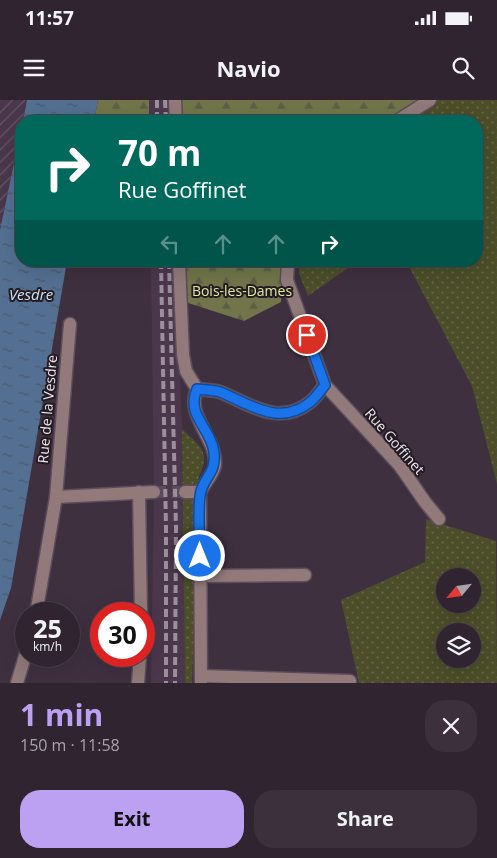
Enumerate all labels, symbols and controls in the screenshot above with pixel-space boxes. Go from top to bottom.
text: 11:57 [25,5,74,31]
text: Navio [216,53,281,83]
icon: menu [20,54,48,82]
icon: search [449,54,477,82]
text: 70 m [118,129,201,176]
icon: right [35,135,100,200]
text: Rue Goffinet [118,174,246,204]
icon: left [156,230,184,258]
icon: ahead [209,230,237,258]
icon: ahead [262,230,290,258]
icon: right [315,230,343,258]
park label: Bois-les-Dames [192,281,292,300]
water label: Vesdre [9,284,54,304]
pin [286,314,328,356]
icon: arrive [293,321,321,349]
street label: Rue de la Vesdre [33,354,61,464]
street label: Rue Goffinet [361,404,429,478]
position arrow [173,529,225,581]
north arrow [436,568,481,612]
map controls [436,568,481,668]
speed limit sign: 30 [90,602,155,667]
text: 25 [33,611,62,645]
button: layers [436,623,481,668]
text: km/h [33,638,62,655]
text: 1 min [20,694,103,735]
button: close [425,700,477,752]
text: 150 m · 11:58 [20,734,120,756]
button: Exit [20,790,244,848]
button: Share [254,790,477,848]

